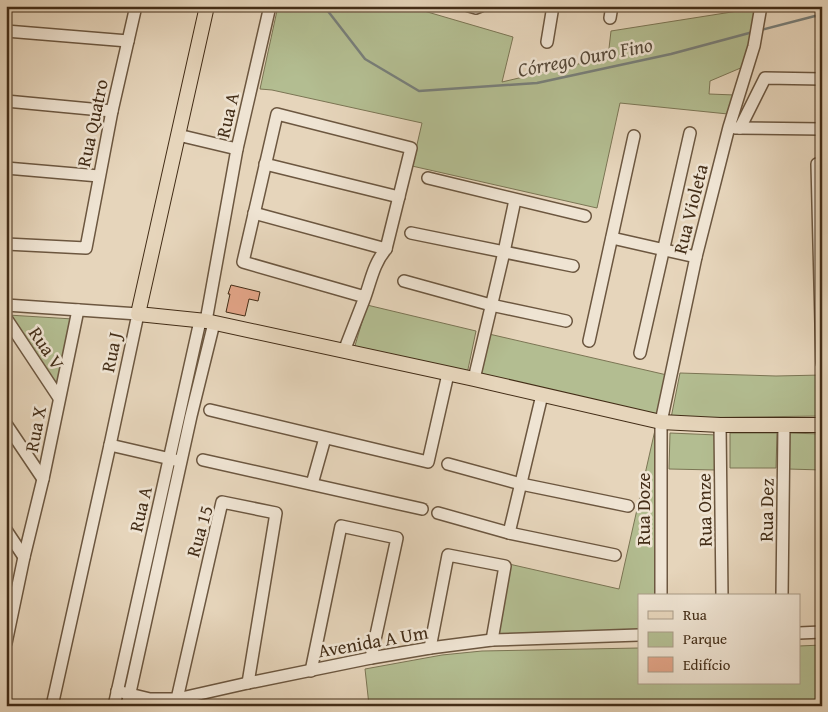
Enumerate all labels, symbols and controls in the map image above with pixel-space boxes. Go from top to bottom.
water label: Córrego Ouro Fino [515,29,655,84]
street label: Rua Quatro [69,76,115,170]
street label: Rua A [208,89,246,141]
street label: Rua Violeta [665,161,715,257]
street label: Rua V [22,321,72,376]
street label: Rua J [93,329,129,375]
street label: Rua X [17,403,53,454]
street label: Rua Doze [629,472,657,545]
street label: Rua Onze [689,473,719,547]
street label: Rua Dez [751,478,781,542]
street label: Rua A [121,483,159,535]
street label: Rua 15 [178,502,220,560]
legend [638,594,800,684]
text: Rua [683,604,707,625]
street label: Avenida A Um [316,617,431,664]
text: Parque [683,628,727,649]
text: Edifício [683,654,731,675]

